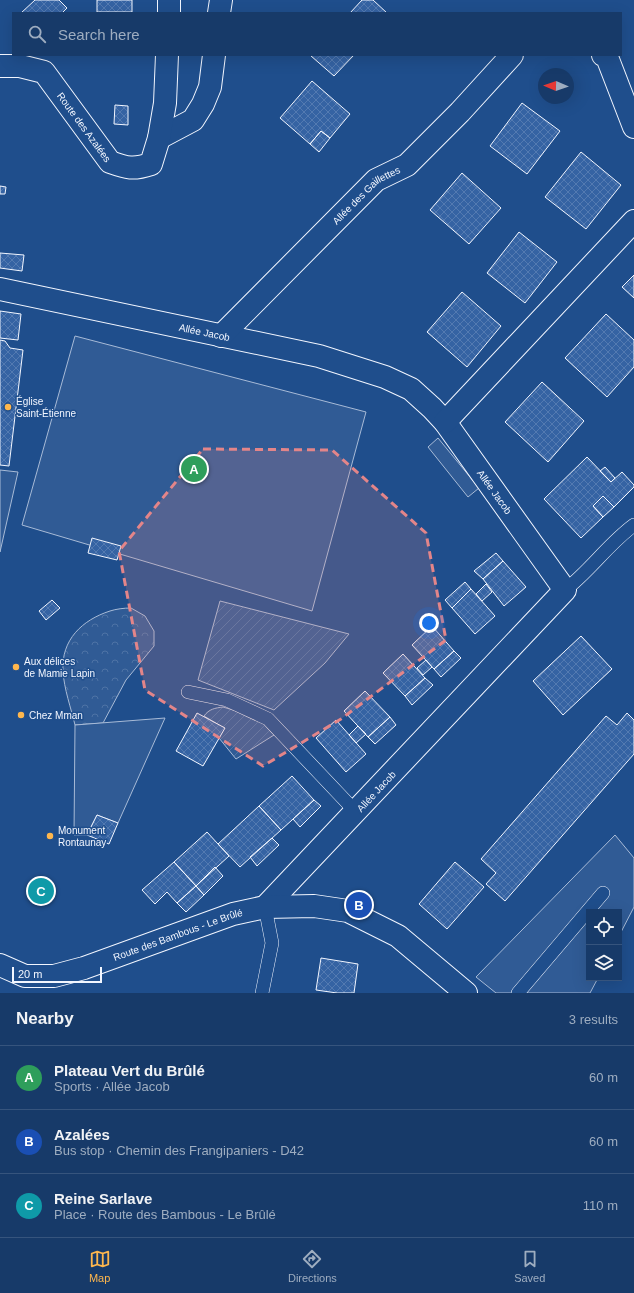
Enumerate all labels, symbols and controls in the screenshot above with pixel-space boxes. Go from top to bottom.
search box [12,12,622,56]
icon: search [26,23,48,45]
text: Search here [58,26,140,43]
north arrow [538,68,574,104]
street label: Route des Azalées [55,90,113,164]
street label: Allée des Gaillettes [330,164,402,227]
street label: Allée Jacob [178,322,231,343]
place label: Église Saint-Étienne [16,395,76,419]
marker: Église Saint-Étienne [3,402,13,412]
pin: A [181,454,207,484]
street label: Allée Jacob [475,468,514,517]
your location [419,613,439,633]
place label: Aux délices de Mamie Lapin [24,656,95,679]
marker: Aux délices de Mamie Lapin [11,662,21,672]
marker: Chez Mman [16,710,26,720]
place label: Chez Mman [29,710,83,721]
street label: Allée Jacob [355,768,398,814]
place label: Monument Rontaunay [58,825,106,848]
marker: Monument Rontaunay [45,831,55,841]
pin: C [28,876,54,906]
pin: B [346,890,372,920]
street label: Route des Bambous - Le Brûlé [112,907,244,963]
map controls [586,909,622,981]
button: locate [586,909,622,945]
button: layers [586,945,622,981]
scale bar [12,965,102,984]
text: 20 m [18,968,42,980]
text: Nearby [16,1009,74,1028]
text: 3 results [569,1012,618,1027]
text: Plateau Vert du Brûlé [54,1062,205,1079]
text: A [24,1070,34,1085]
text: 60 m [589,1070,618,1085]
text: Sports · Allée Jacob [54,1079,170,1094]
text: Azalées [54,1126,110,1143]
text: B [24,1134,34,1149]
text: 60 m [589,1134,618,1149]
text: Bus stop · Chemin des Frangipaniers - D42 [54,1143,304,1158]
text: Reine Sarlave [54,1190,152,1207]
text: C [24,1198,34,1213]
text: 110 m [583,1198,618,1213]
text: Place · Route des Bambous - Le Brûlé [54,1207,276,1222]
tab: Map [89,1248,111,1284]
tab: Directions [288,1248,337,1284]
tab: Saved [514,1248,545,1284]

